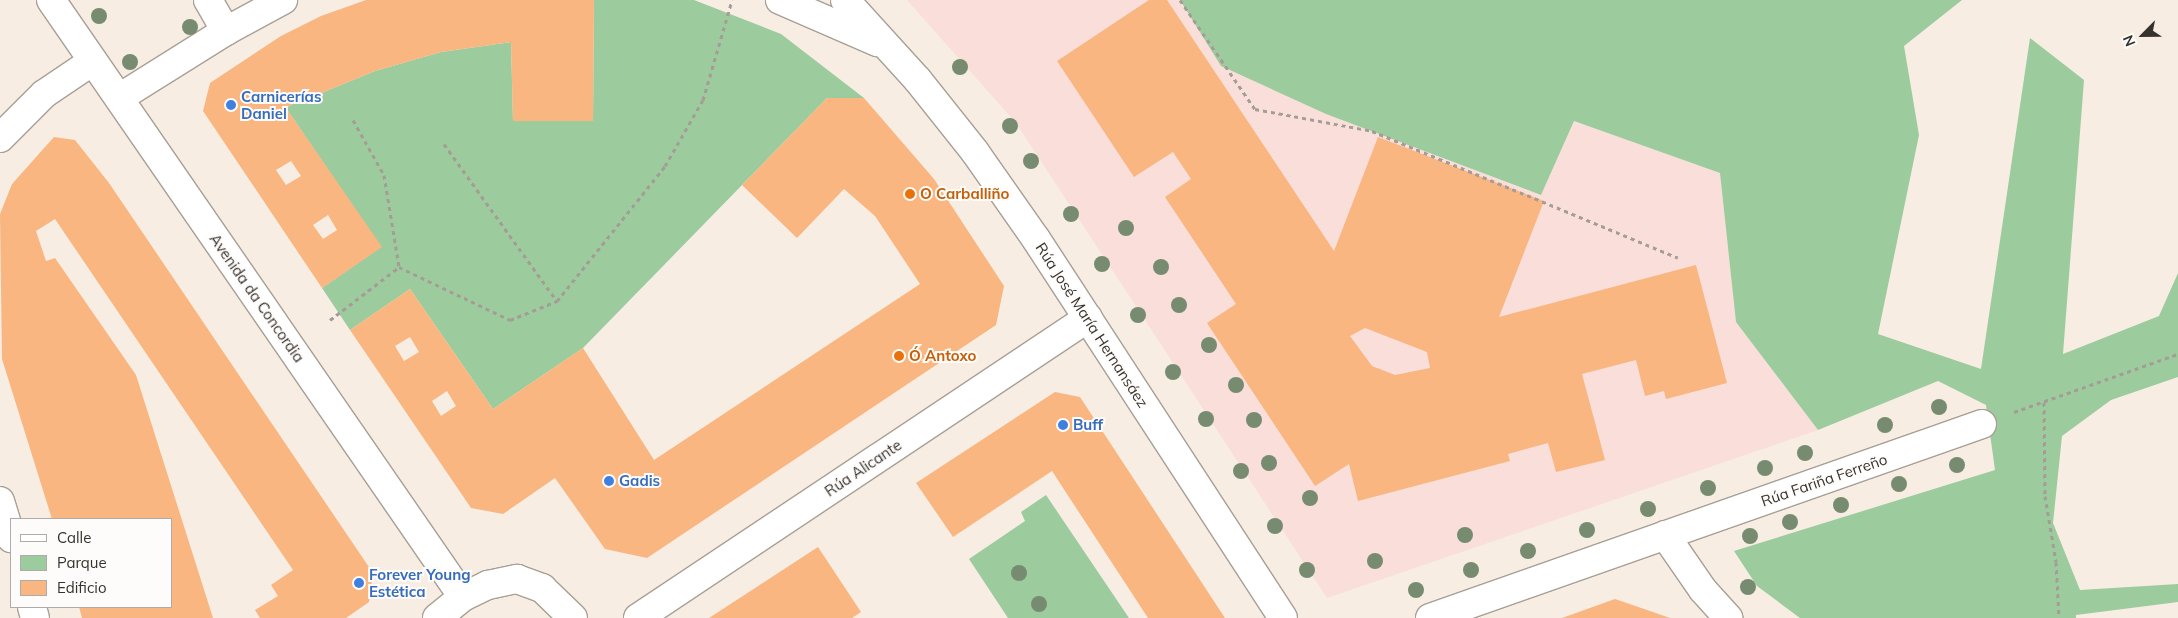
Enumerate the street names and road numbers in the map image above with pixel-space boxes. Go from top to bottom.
street label: Avenida da Concordia [206,230,308,366]
street label: Rúa José María Hernansáez [1032,239,1152,411]
street label: Rúa Alicante [821,436,905,500]
street label: Rúa Fariña Ferreño [1758,450,1890,510]

